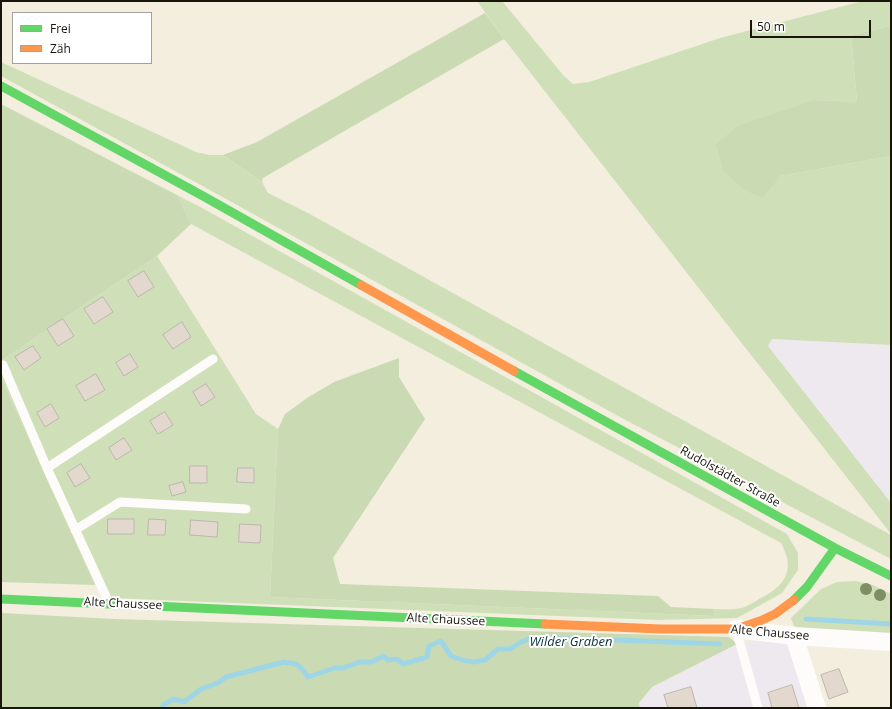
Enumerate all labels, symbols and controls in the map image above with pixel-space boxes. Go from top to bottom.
legend [12,12,152,64]
scale bar [752,12,873,38]
text: 50 m [757,18,785,35]
text: Frei [50,20,71,37]
text: Zäh [50,40,71,57]
street label: Rudolstädter Straße [678,444,782,510]
street label: Alte Chaussee [83,595,163,613]
street label: Alte Chaussee [406,611,486,629]
street label: Alte Chaussee [730,622,810,644]
water label: Wilder Graben [530,634,612,650]

